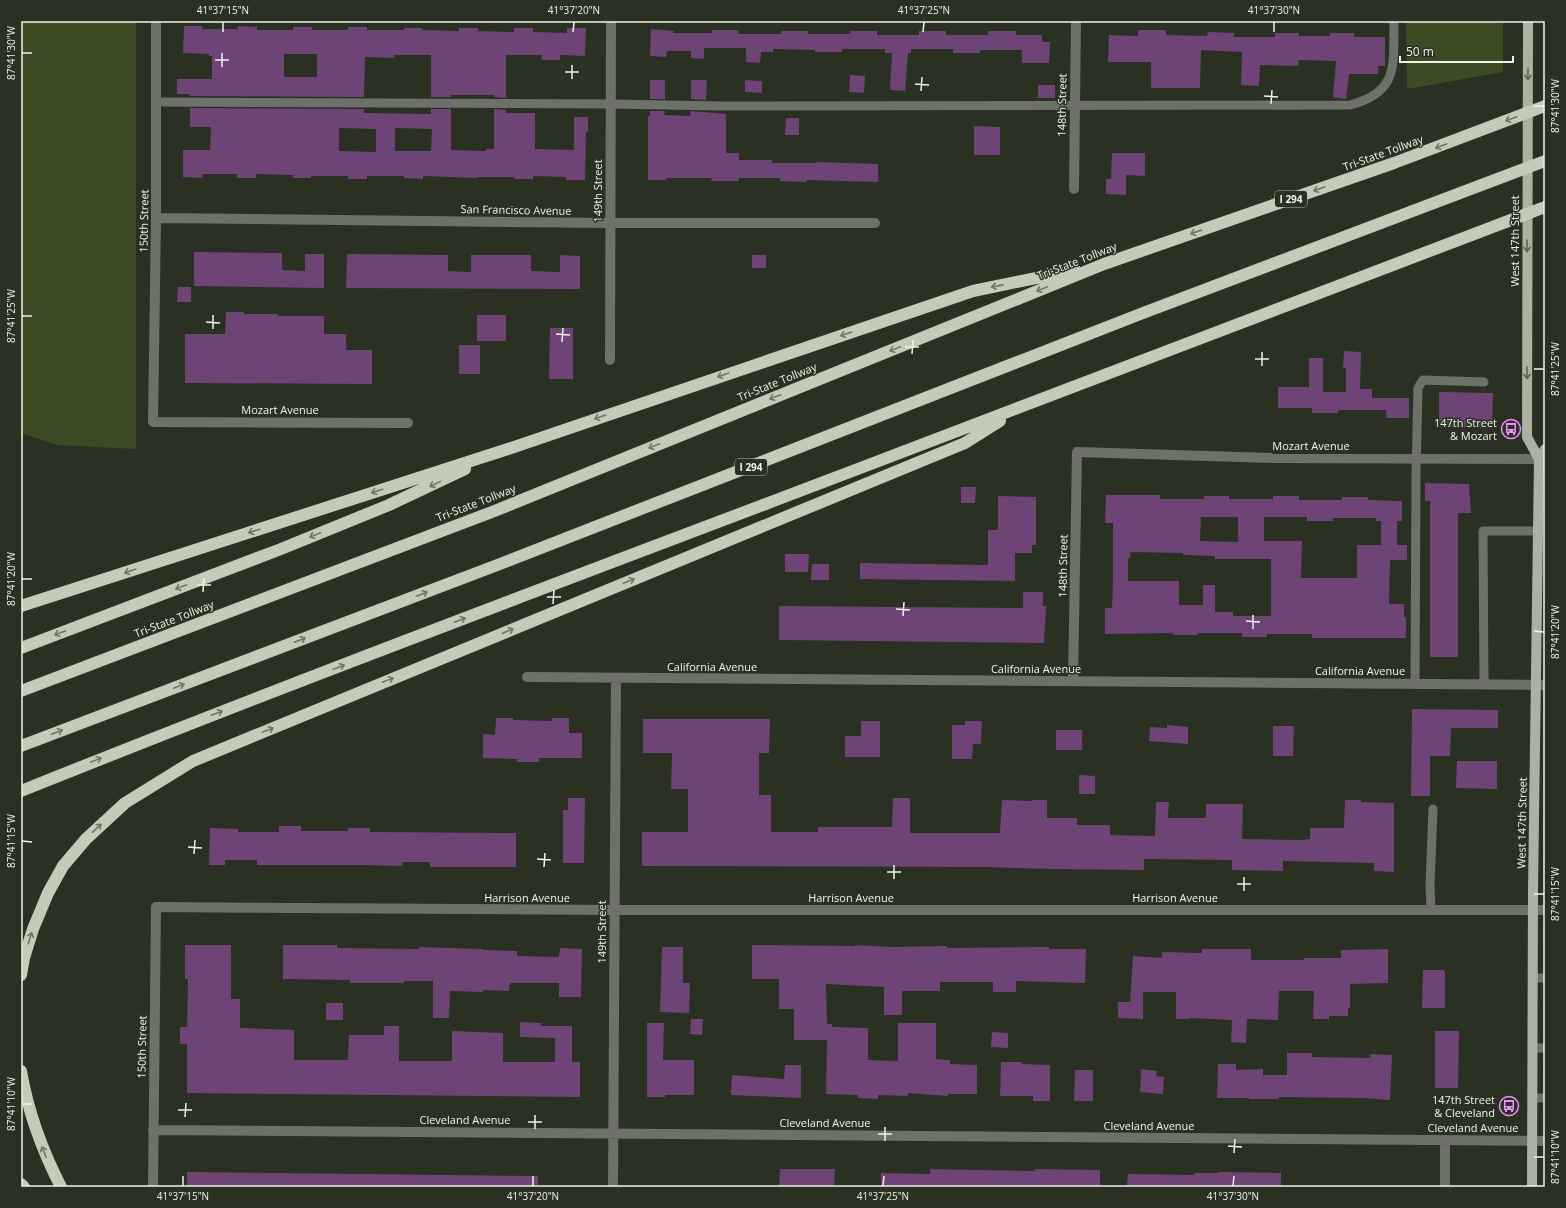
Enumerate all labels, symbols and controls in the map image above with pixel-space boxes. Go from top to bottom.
text: 41°37'15"N [197,3,249,17]
text: 41°37'20"N [548,3,600,17]
text: 41°37'25"N [898,3,950,17]
text: 41°37'30"N [1248,3,1300,17]
text: 87°41'30"W [4,25,18,80]
scale bar [1400,38,1513,64]
text: 50 m [1406,43,1434,60]
one-way arrow [1524,67,1532,80]
street label: 148th Street [1053,73,1070,137]
text: 87°41'30"W [1548,78,1562,133]
one-way arrow [1506,116,1518,123]
street label: Tri-State Tollway [1341,131,1425,174]
one-way arrow [1436,142,1448,150]
street label: 149th Street [590,159,605,223]
one-way arrow [1313,186,1325,194]
street label: 150th Street [135,189,152,253]
road number: I 294 [1275,191,1307,207]
street label: West 147th Street [1507,195,1522,287]
street label: San Francisco Avenue [460,201,572,218]
one-way arrow [1190,229,1203,236]
street label: Tri-State Tollway [1035,238,1119,283]
one-way arrow [1523,239,1531,252]
one-way arrow [991,282,1004,290]
one-way arrow [1036,286,1048,294]
text: 87°41'25"W [4,288,18,343]
one-way arrow [841,330,853,338]
text: 87°41'25"W [1548,341,1562,396]
one-way arrow [890,345,902,353]
street label: Tri-State Tollway [735,359,819,404]
one-way arrow [1523,366,1531,379]
one-way arrow [718,372,730,380]
one-way arrow [769,394,781,402]
street label: Mozart Avenue [241,402,319,417]
one-way arrow [594,414,607,421]
place label: 147th Street & Mozart [1434,415,1497,443]
bus stop icon: 147th Street & Mozart [1500,418,1522,440]
street label: Mozart Avenue [1272,438,1350,453]
one-way arrow [649,443,661,450]
road number: I 294 [735,459,767,475]
street label: Tri-State Tollway [434,480,518,525]
one-way arrow [429,481,441,488]
one-way arrow [371,488,384,495]
one-way arrow [247,528,260,535]
one-way arrow [310,532,322,539]
street label: 148th Street [1054,534,1071,598]
text: 87°41'20"W [4,551,18,606]
one-way arrow [124,568,137,575]
one-way arrow [622,577,634,585]
one-way arrow [175,583,187,591]
one-way arrow [416,589,428,597]
street label: Tri-State Tollway [132,596,216,641]
text: 87°41'20"W [1548,604,1562,659]
one-way arrow [454,616,466,624]
one-way arrow [502,626,514,634]
one-way arrow [54,630,66,638]
one-way arrow [294,635,306,643]
street label: California Avenue [667,659,757,674]
street label: California Avenue [991,661,1081,676]
one-way arrow [332,662,344,670]
street label: California Avenue [1315,663,1405,678]
one-way arrow [382,676,394,684]
one-way arrow [173,682,185,690]
one-way arrow [211,709,223,717]
one-way arrow [261,725,273,733]
one-way arrow [51,728,63,736]
one-way arrow [90,756,102,764]
street label: West 147th Street [1513,777,1530,869]
text: 87°41'15"W [4,813,18,868]
one-way arrow [92,824,102,833]
text: 87°41'15"W [1548,866,1562,921]
street label: Harrison Avenue [484,890,570,905]
street label: Harrison Avenue [808,890,894,905]
street label: Harrison Avenue [1132,890,1218,905]
street label: 149th Street [594,900,609,964]
one-way arrow [27,931,34,944]
street label: 150th Street [133,1015,150,1079]
text: 87°41'10"W [4,1076,18,1131]
place label: 147th Street & Cleveland [1432,1092,1495,1120]
bus stop icon: 147th Street & Cleveland [1498,1095,1520,1117]
street label: Cleveland Avenue [419,1112,511,1127]
street label: Cleveland Avenue [779,1115,871,1130]
street label: Cleveland Avenue [1103,1118,1195,1133]
street label: Cleveland Avenue [1427,1120,1519,1135]
text: 87°41'10"W [1548,1129,1562,1184]
one-way arrow [39,1146,47,1158]
text: 41°37'15"N [157,1189,209,1203]
text: 41°37'20"N [507,1189,559,1203]
text: 41°37'25"N [857,1189,909,1203]
text: 41°37'30"N [1207,1189,1259,1203]

